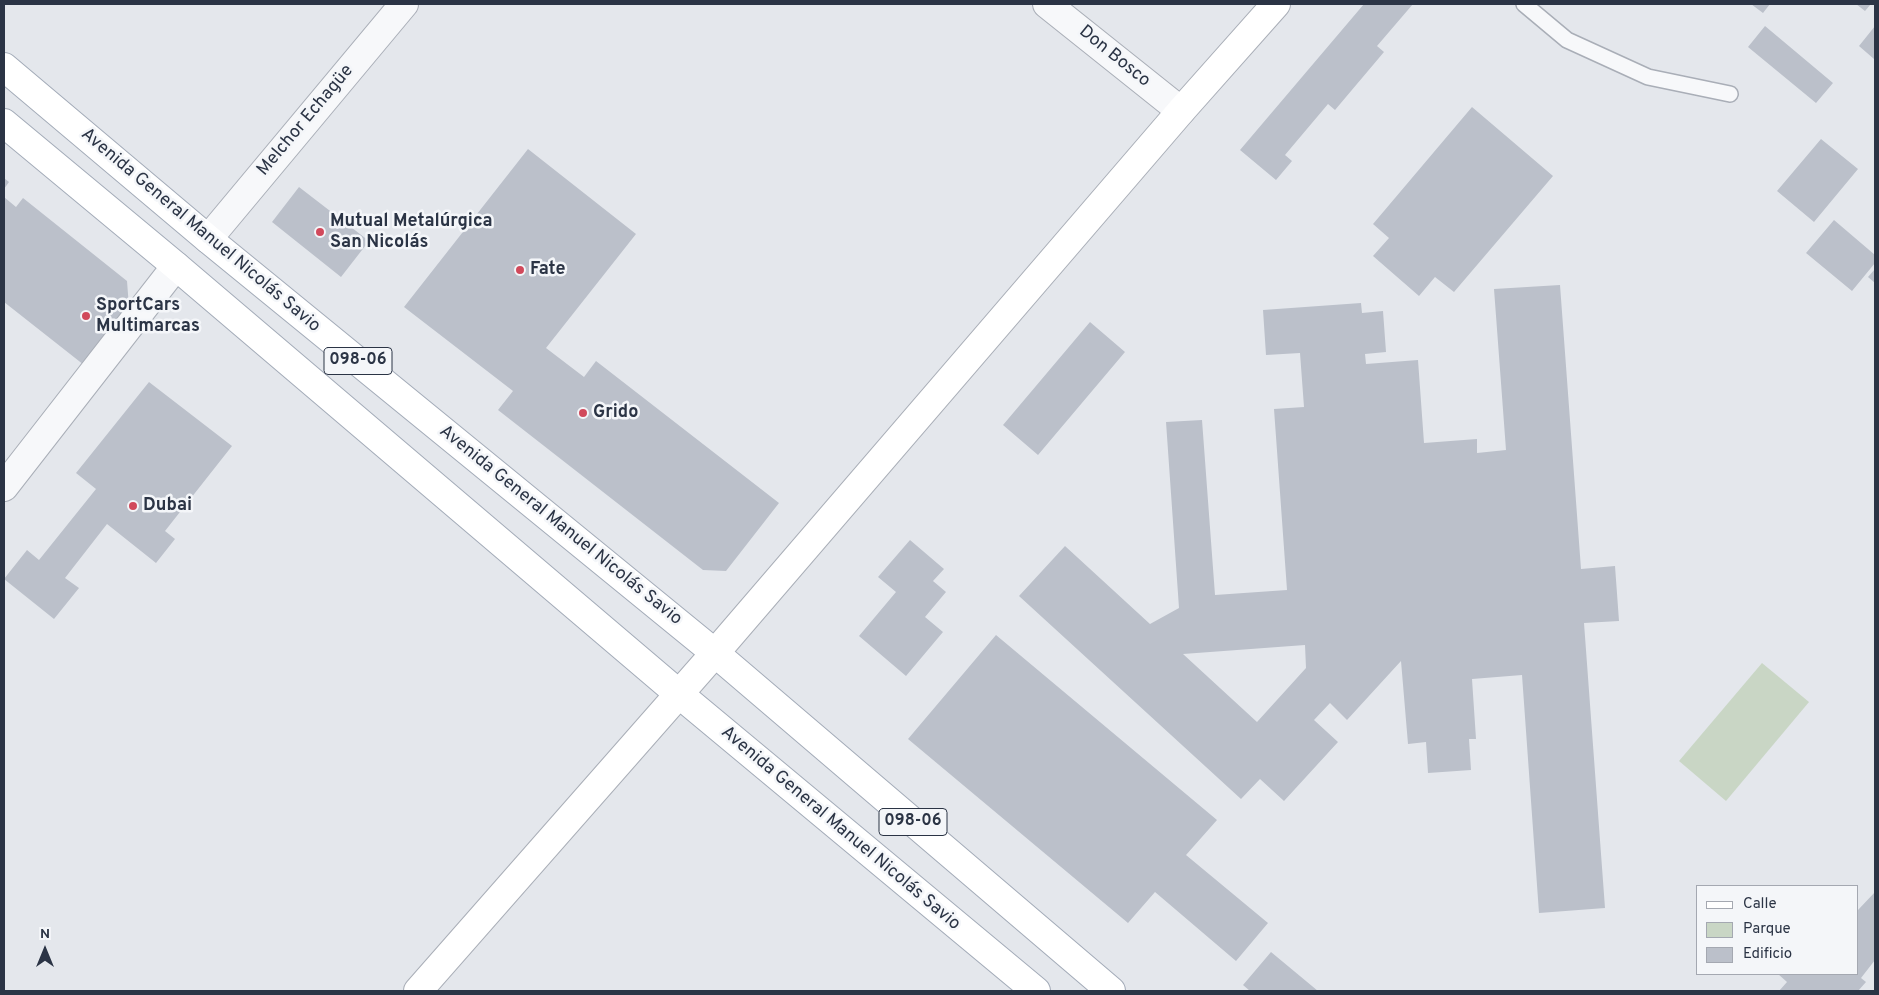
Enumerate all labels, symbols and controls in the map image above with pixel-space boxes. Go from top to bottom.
street label: Don Bosco [1074,22,1154,92]
street label: Melchor Echagüe [253,61,359,181]
street label: Avenida General Manuel Nicolás Savio [76,124,324,338]
place label: Mutual Metalúrgica San Nicolás [330,211,493,253]
marker: Mutual Metalúrgica San Nicolás [314,226,326,238]
place label: Fate [530,259,566,281]
marker: Fate [514,264,526,276]
place label: SportCars Multimarcas [96,295,200,338]
marker: SportCars Multimarcas [80,310,92,322]
road number: 098-06 [324,348,392,374]
place label: Grido [593,402,638,424]
marker: Grido [577,407,589,419]
street label: Avenida General Manuel Nicolás Savio [434,421,686,631]
place label: Dubai [143,495,192,517]
marker: Dubai [127,500,139,512]
street label: Avenida General Manuel Nicolás Savio [716,722,964,936]
road number: 098-06 [879,809,947,836]
legend [1696,885,1859,975]
text: Calle [1743,895,1777,914]
text: Parque [1743,920,1791,939]
north arrow [20,925,70,975]
text: N [40,926,50,943]
text: Edificio [1743,945,1792,964]

